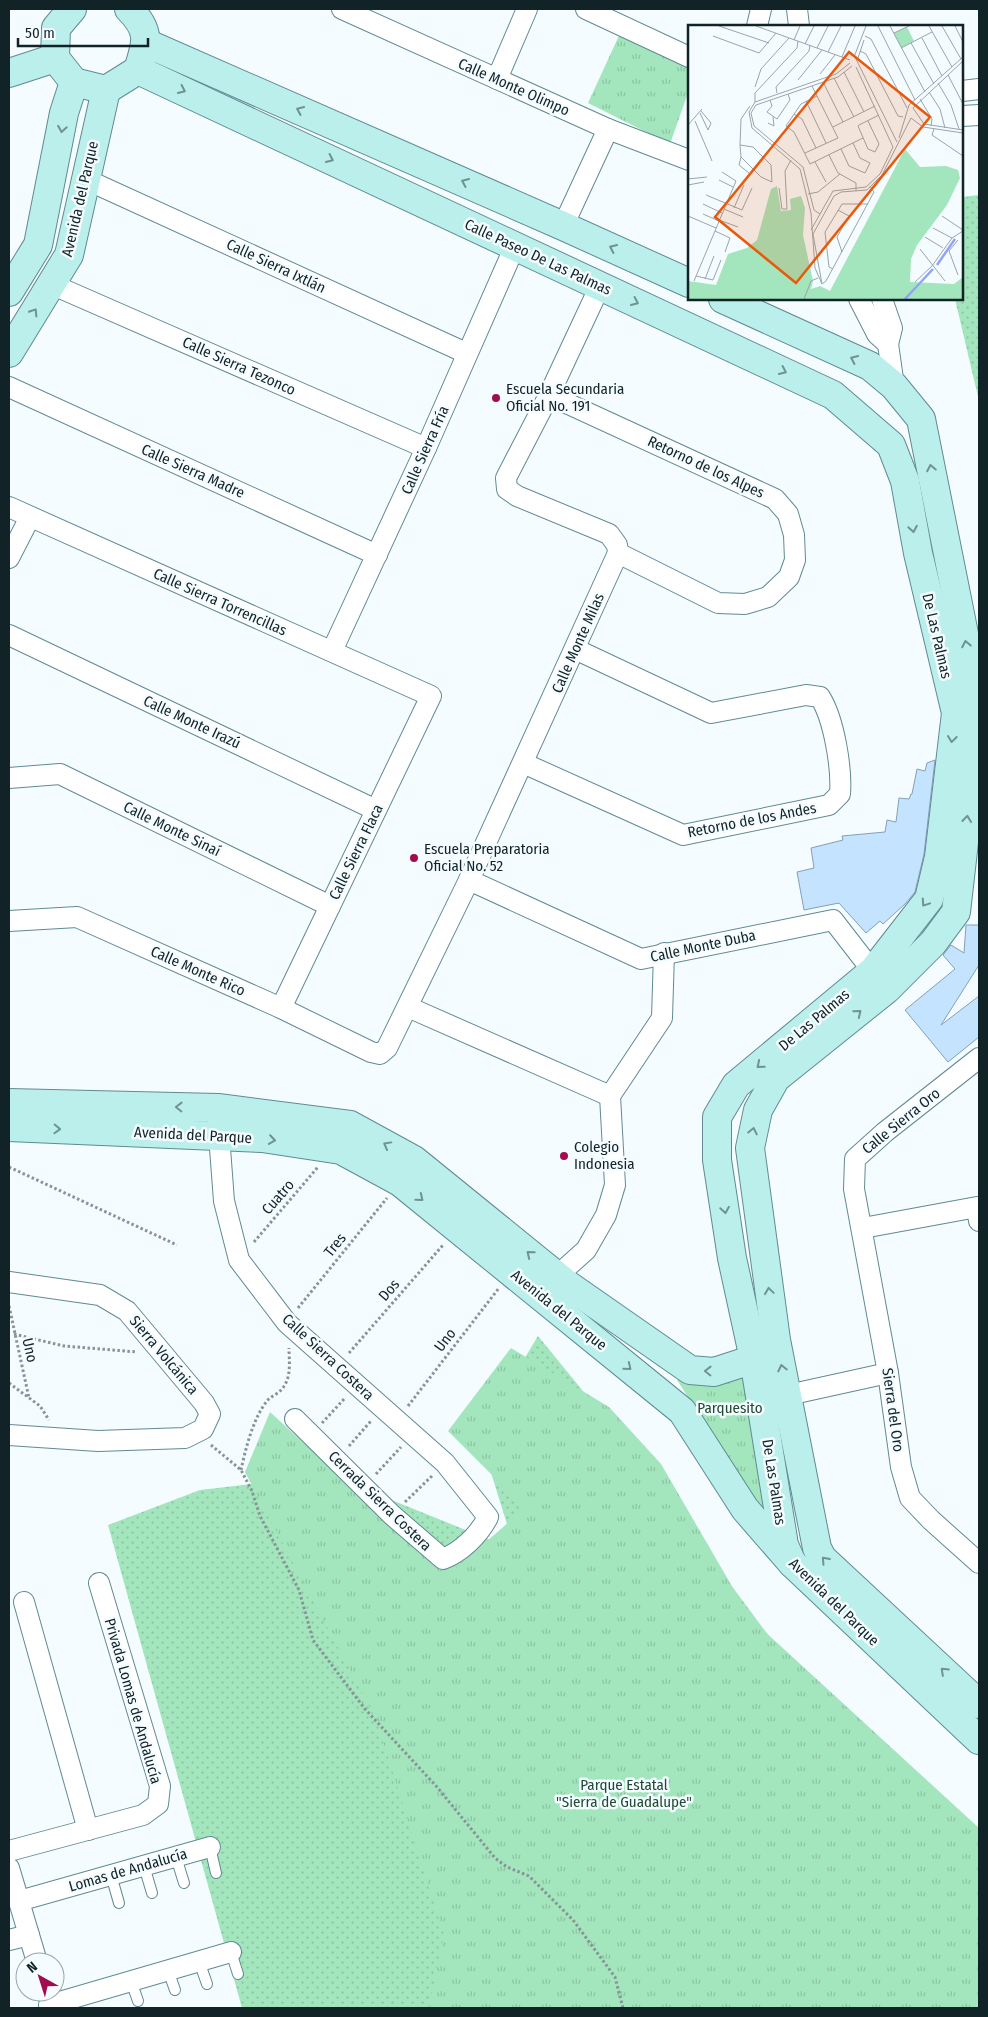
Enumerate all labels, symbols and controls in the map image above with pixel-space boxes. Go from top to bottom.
scale bar [18,15,148,47]
text: 50 m [25,24,55,42]
inset map [688,25,963,300]
street label: Calle Monte Olimpo [455,54,573,120]
one-way arrow [177,84,186,94]
one-way arrow [296,106,305,117]
one-way arrow [57,125,67,134]
street label: Avenida del Parque [58,139,102,259]
one-way arrow [325,153,334,164]
one-way arrow [461,178,470,189]
street label: Calle Paseo De Las Palmas [462,215,614,299]
street label: Calle Sierra Ixtlán [224,235,328,297]
one-way arrow [609,244,618,255]
one-way arrow [630,296,639,306]
one-way arrow [28,308,38,317]
street label: Calle Sierra Tezonco [180,333,298,399]
one-way arrow [850,355,859,365]
one-way arrow [778,365,787,375]
place label: Escuela Secundaria Oficial No. 191 [506,380,624,415]
marker: Escuela Secundaria Oficial No. 191 [490,392,502,404]
street label: Calle Sierra Fría [397,403,453,497]
street label: Retorno de los Alpes [645,432,767,502]
street label: Calle Sierra Madre [139,440,247,502]
one-way arrow [926,463,937,472]
one-way arrow [908,525,918,534]
street label: Calle Sierra Torrencillas [151,564,289,640]
street label: Calle Monte Milas [548,590,608,696]
street label: De Las Palmas [918,592,956,680]
one-way arrow [962,640,972,649]
street label: Calle Monte Irazú [141,692,243,752]
one-way arrow [947,736,958,744]
street label: Calle Monte Sinaí [121,798,224,860]
street label: Retorno de los Andes [686,799,818,841]
street label: Calle Sierra Flaca [325,801,387,903]
one-way arrow [962,814,973,822]
place label: Escuela Preparatoria Oficial No. 52 [424,840,550,875]
marker: Escuela Preparatoria Oficial No. 52 [408,852,420,864]
one-way arrow [922,898,931,907]
street label: Calle Monte Duba [649,926,757,966]
street label: Calle Monte Rico [148,942,248,1000]
street label: De Las Palmas [775,985,853,1055]
one-way arrow [852,1010,861,1018]
one-way arrow [757,1059,766,1068]
street label: Calle Sierra Oro [858,1084,944,1158]
one-way arrow [175,1101,183,1112]
street label: Avenida del Parque [134,1123,252,1147]
one-way arrow [54,1124,62,1135]
one-way arrow [748,1126,758,1135]
one-way arrow [268,1134,277,1144]
place label: Colegio Indonesia [574,1138,635,1173]
one-way arrow [384,1142,393,1152]
marker: Colegio Indonesia [558,1150,570,1162]
street label: Cuatro [258,1176,298,1218]
one-way arrow [414,1192,423,1200]
one-way arrow [719,1207,730,1215]
street label: Tres [320,1230,350,1260]
one-way arrow [527,1252,536,1260]
street label: Avenida del Parque [507,1266,611,1354]
street label: Dos [375,1275,403,1305]
one-way arrow [764,1287,775,1295]
street label: Calle Sierra Costera [278,1310,378,1404]
street label: Sierra Volcánica [126,1312,202,1398]
street label: Uno [430,1325,460,1355]
street label: Uno [18,1336,42,1364]
one-way arrow [622,1361,631,1370]
one-way arrow [777,1364,788,1373]
one-way arrow [703,1366,711,1376]
street label: Sierra del Oro [878,1367,908,1453]
park label: Parquesito [697,1399,763,1417]
street label: De Las Palmas [758,1438,790,1526]
street label: Cerrada Sierra Costera [325,1447,435,1555]
street label: Avenida del Parque [785,1555,883,1649]
one-way arrow [822,1556,831,1565]
street label: Privada Lomas de Andalucía [101,1616,165,1786]
one-way arrow [940,1668,949,1677]
park label: Parque Estatal "Sierra de Guadalupe" [556,1776,692,1811]
street label: Lomas de Andalucía [67,1844,189,1896]
north arrow [15,1952,65,2002]
text: N [24,1958,41,1977]

